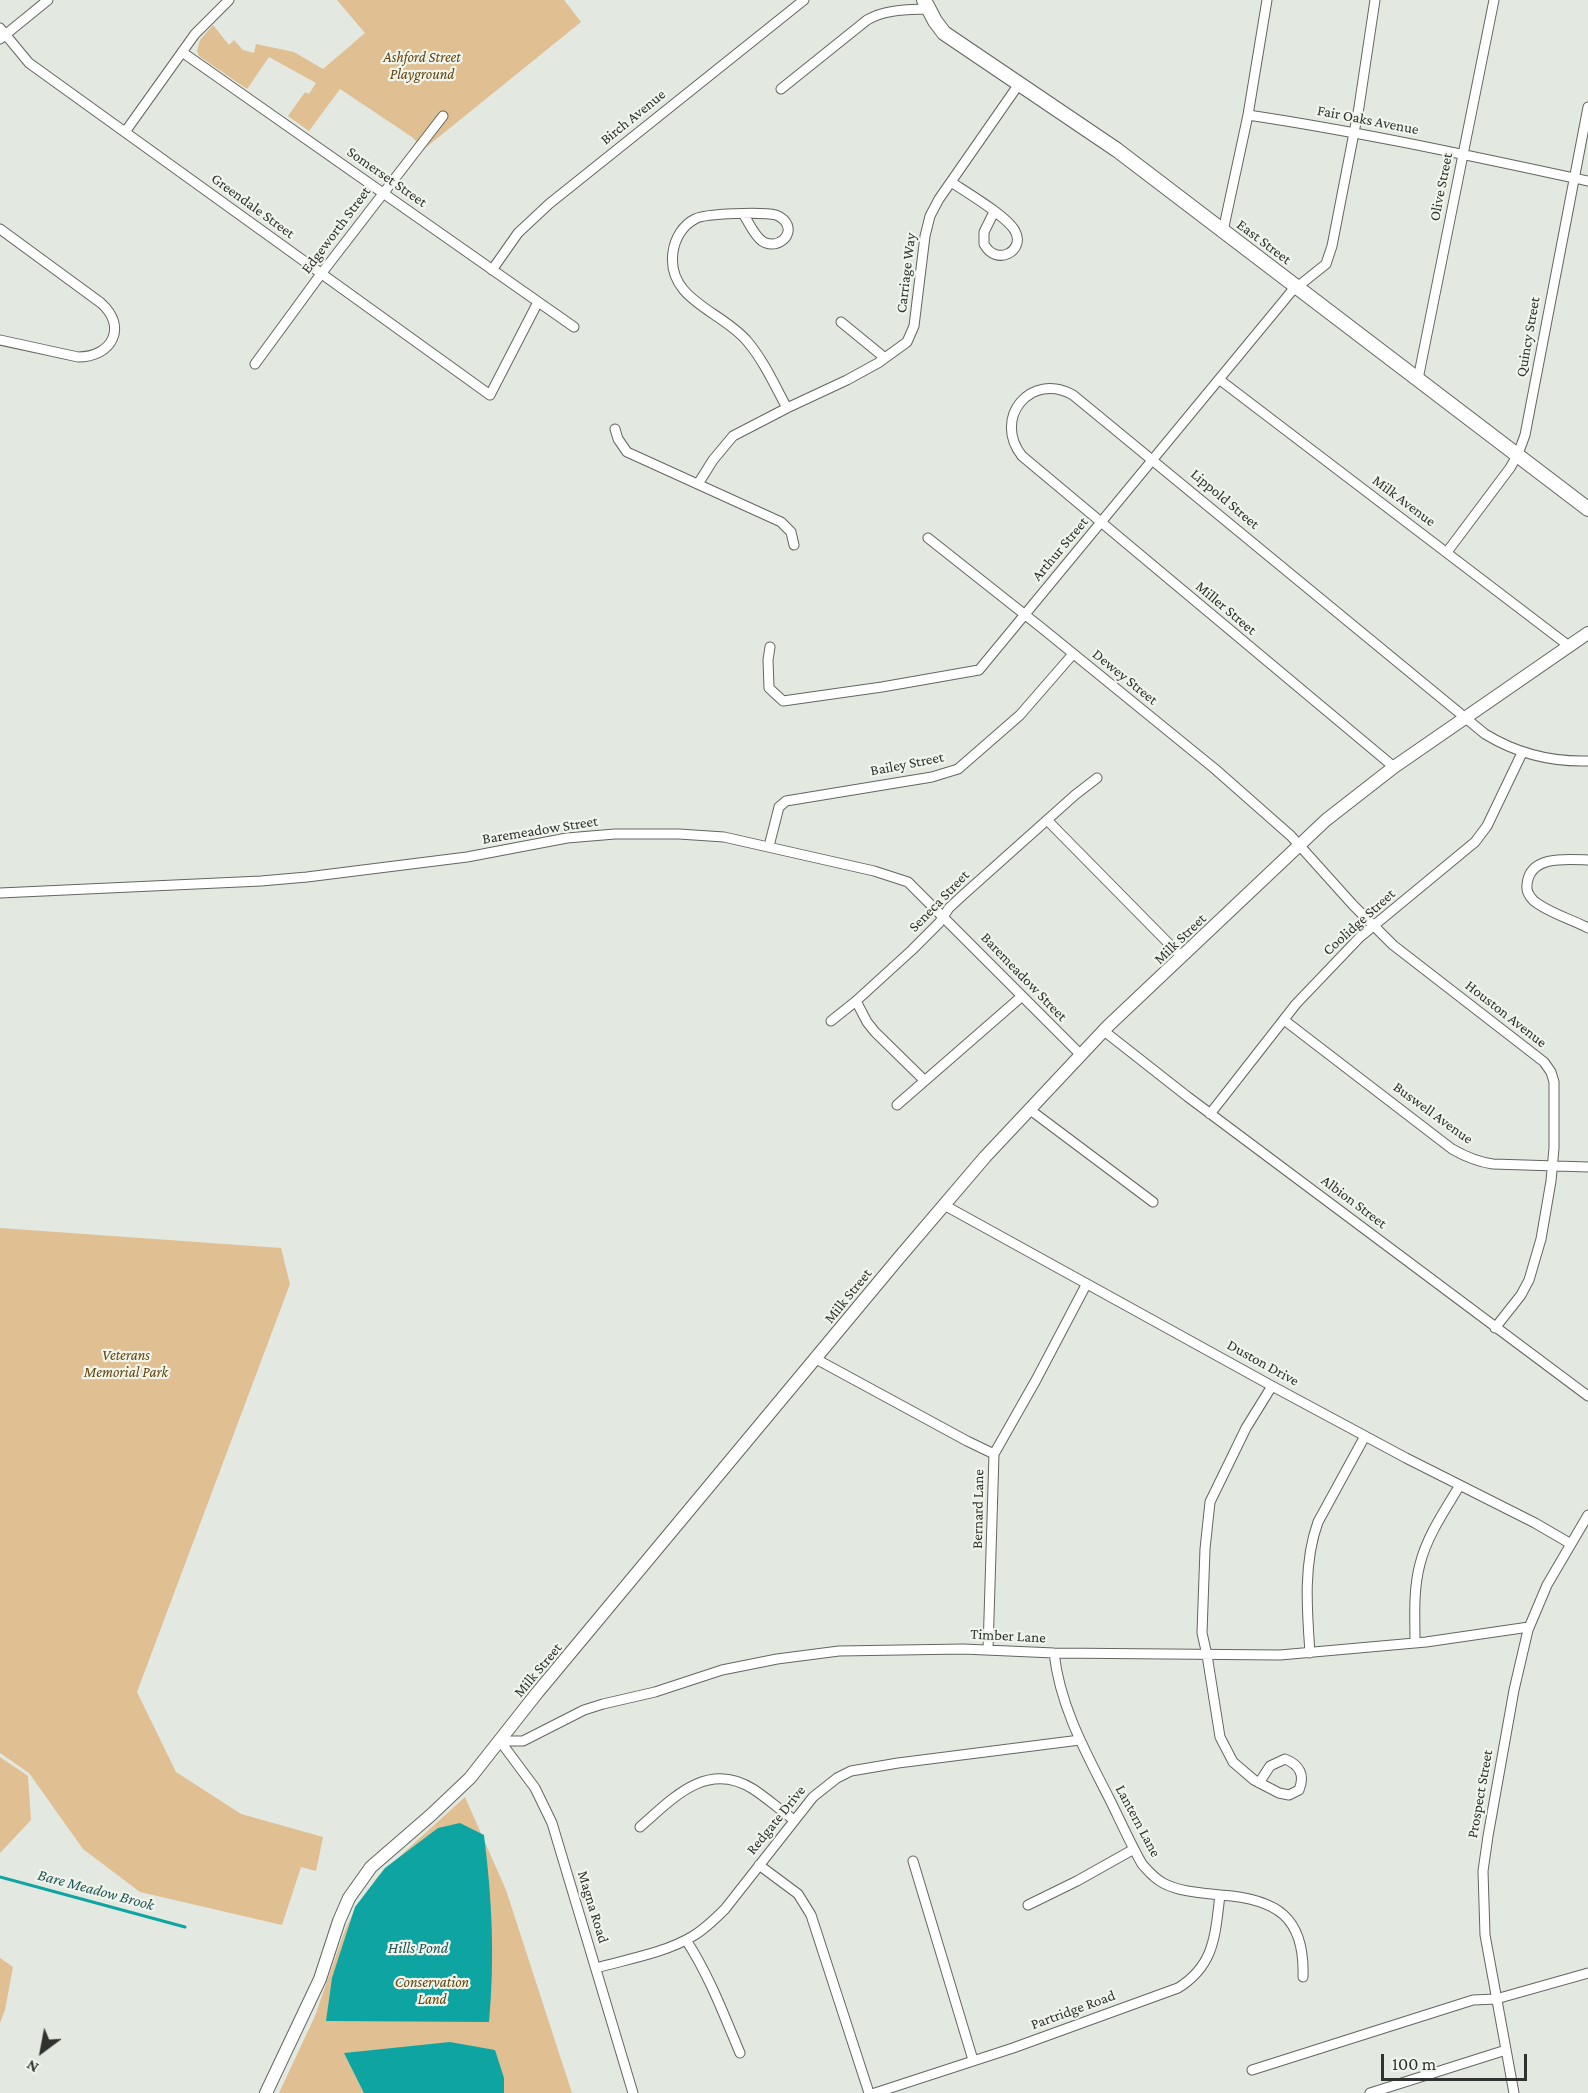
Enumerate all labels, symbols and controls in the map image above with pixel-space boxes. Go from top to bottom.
park label: Ashford Street Playground [383,48,461,83]
street label: Birch Avenue [597,85,669,149]
street label: Fair Oaks Avenue [1316,101,1420,139]
street label: Somerset Street [343,143,431,211]
street label: Olive Street [1426,151,1456,223]
street label: Greendale Street [208,170,298,242]
street label: Edgeworth Street [297,183,375,277]
street label: East Street [1233,216,1295,268]
street label: Carriage Way [892,232,920,314]
street label: Quincy Street [1512,296,1544,378]
street label: Lippold Street [1187,465,1263,533]
street label: Milk Avenue [1369,471,1439,531]
street label: Arthur Street [1028,513,1092,585]
street label: Miller Street [1192,577,1260,639]
street label: Dewey Street [1089,645,1161,709]
street label: Bailey Street [869,748,945,780]
street label: Baremeadow Street [481,812,599,848]
street label: Seneca Street [905,866,973,936]
street label: Coolidge Street [1319,885,1399,959]
street label: Milk Street [1150,910,1210,968]
street label: Baremeadow Street [977,929,1071,1025]
street label: Houston Avenue [1462,977,1550,1051]
street label: Buswell Avenue [1390,1078,1476,1148]
street label: Albion Street [1318,1171,1390,1233]
street label: Milk Street [820,1265,876,1327]
street label: Duston Drive [1224,1336,1302,1390]
park label: Veterans Memorial Park [84,1346,168,1381]
street label: Bernard Lane [968,1469,988,1549]
street label: Timber Lane [970,1625,1046,1647]
street label: Milk Street [510,1639,566,1701]
street label: Prospect Street [1463,1748,1497,1840]
street label: Redgate Drive [743,1782,809,1858]
street label: Lantern Lane [1111,1782,1165,1860]
water label: Bare Meadow Brook [36,1865,156,1915]
street label: Magna Road [573,1869,613,1945]
water label: Hills Pond [388,1938,448,1958]
park label: Conservation Land [395,1973,469,2008]
street label: Partridge Road [1028,1986,1118,2034]
north arrow [12,2021,72,2081]
scale bar [1384,2042,1530,2080]
text: 100 m [1392,2054,1436,2074]
text: N [23,2057,41,2077]

